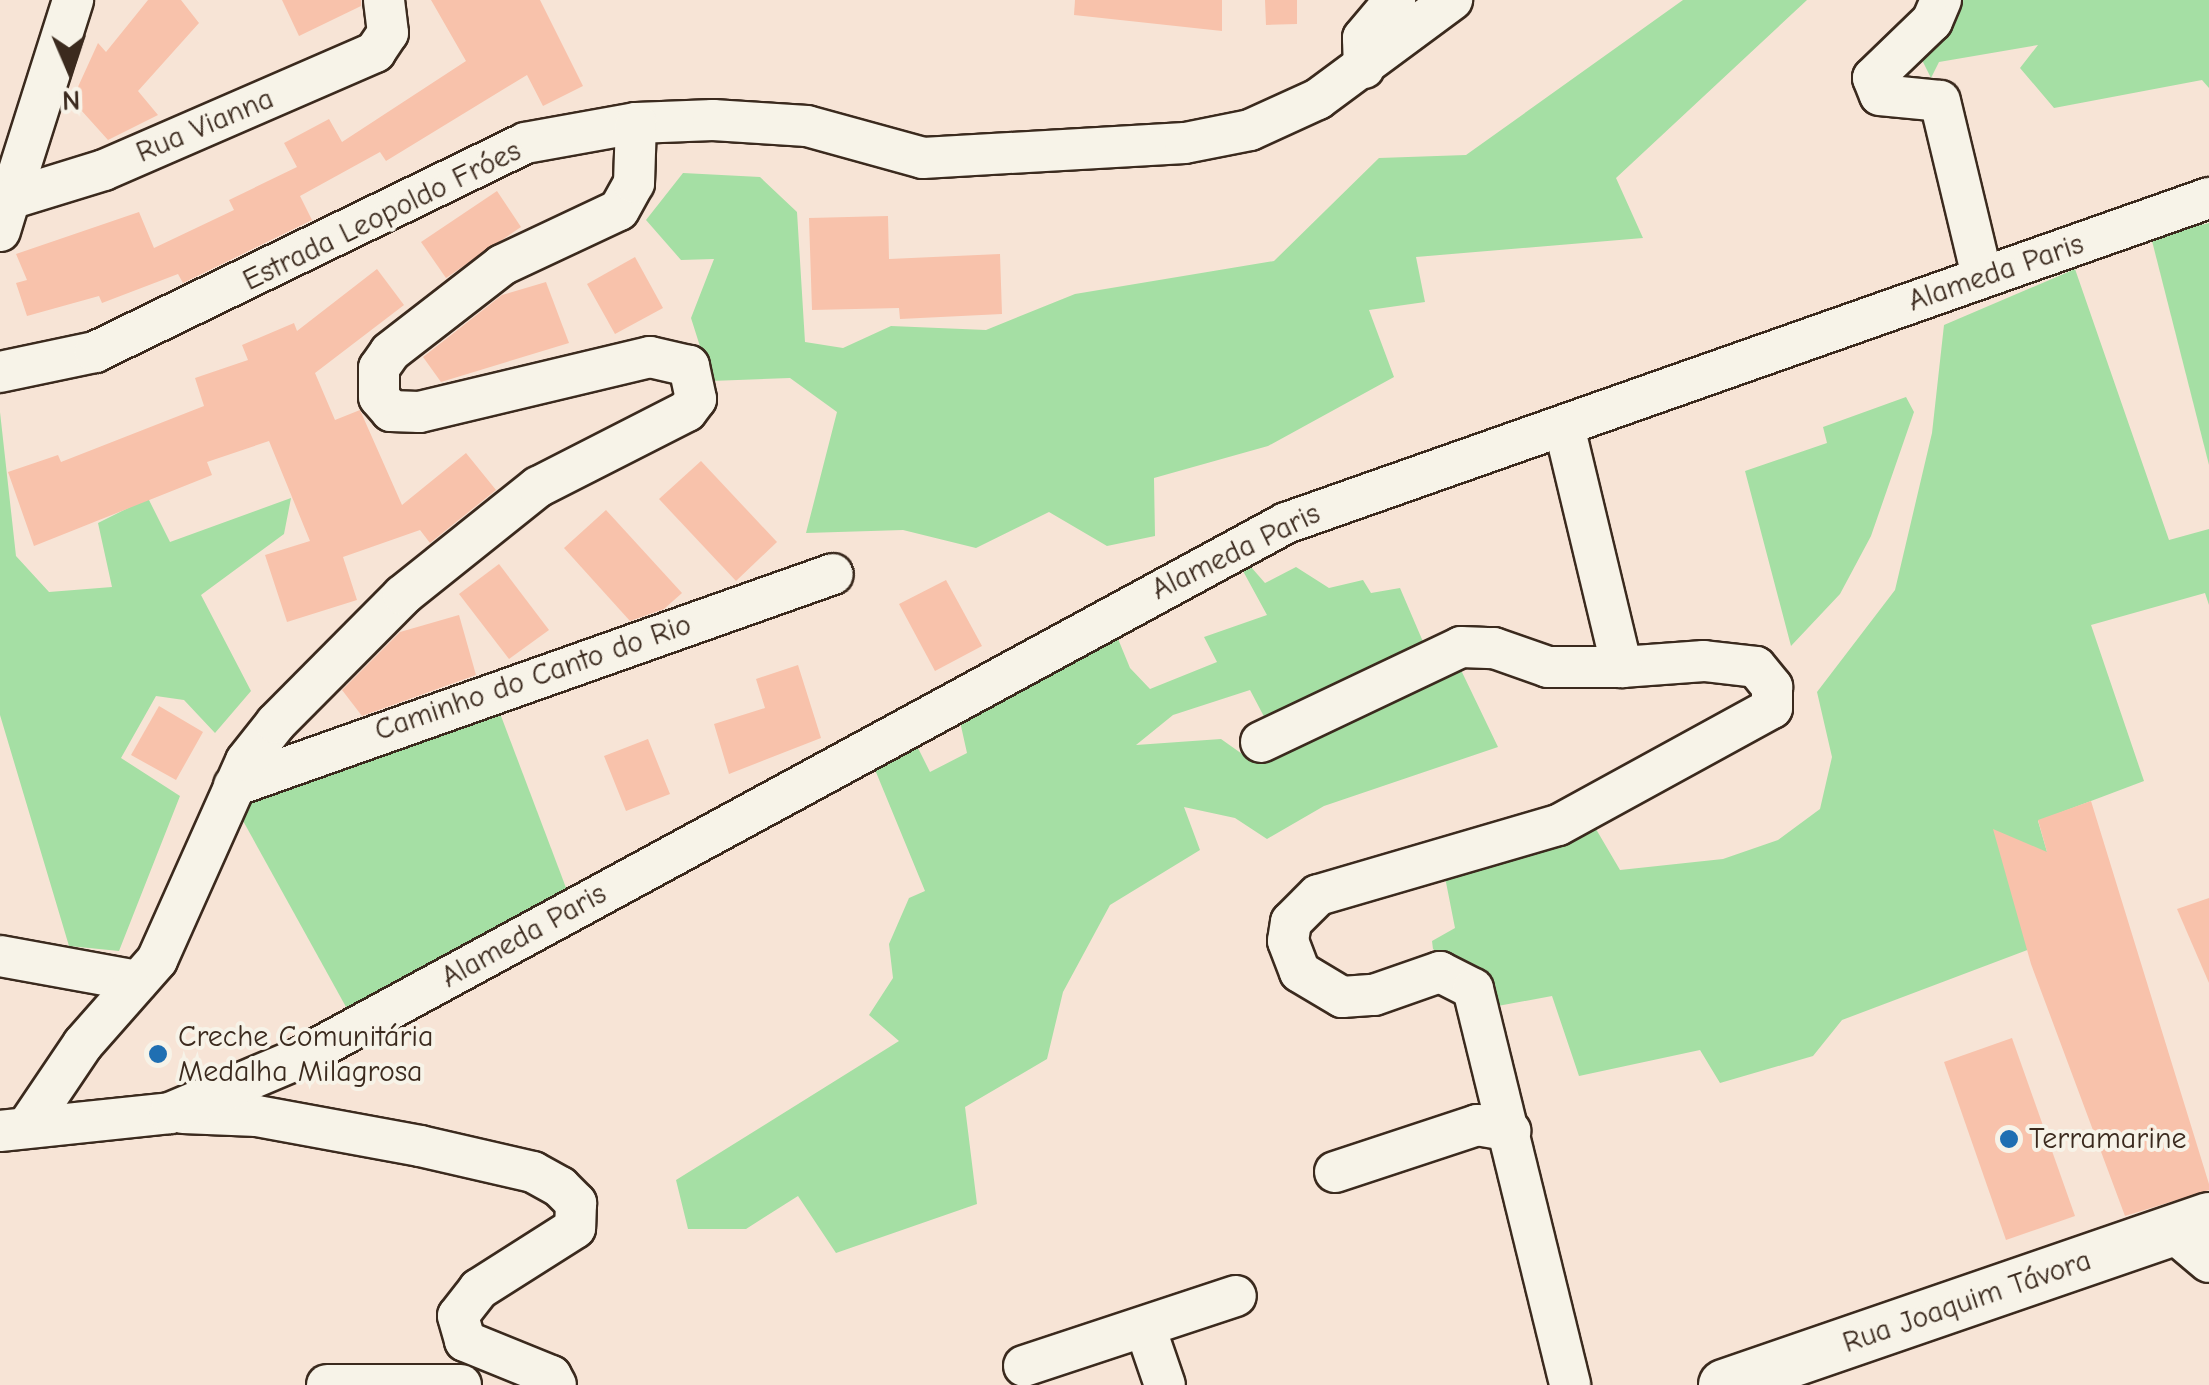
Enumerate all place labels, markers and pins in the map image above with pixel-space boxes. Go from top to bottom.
place label: Creche Comunitária Medalha Milagrosa [178,1019,434,1090]
marker: Creche Comunitária Medalha Milagrosa [147,1043,169,1065]
place label: Terramarine [2029,1121,2187,1157]
marker: Terramarine [1998,1128,2020,1150]

